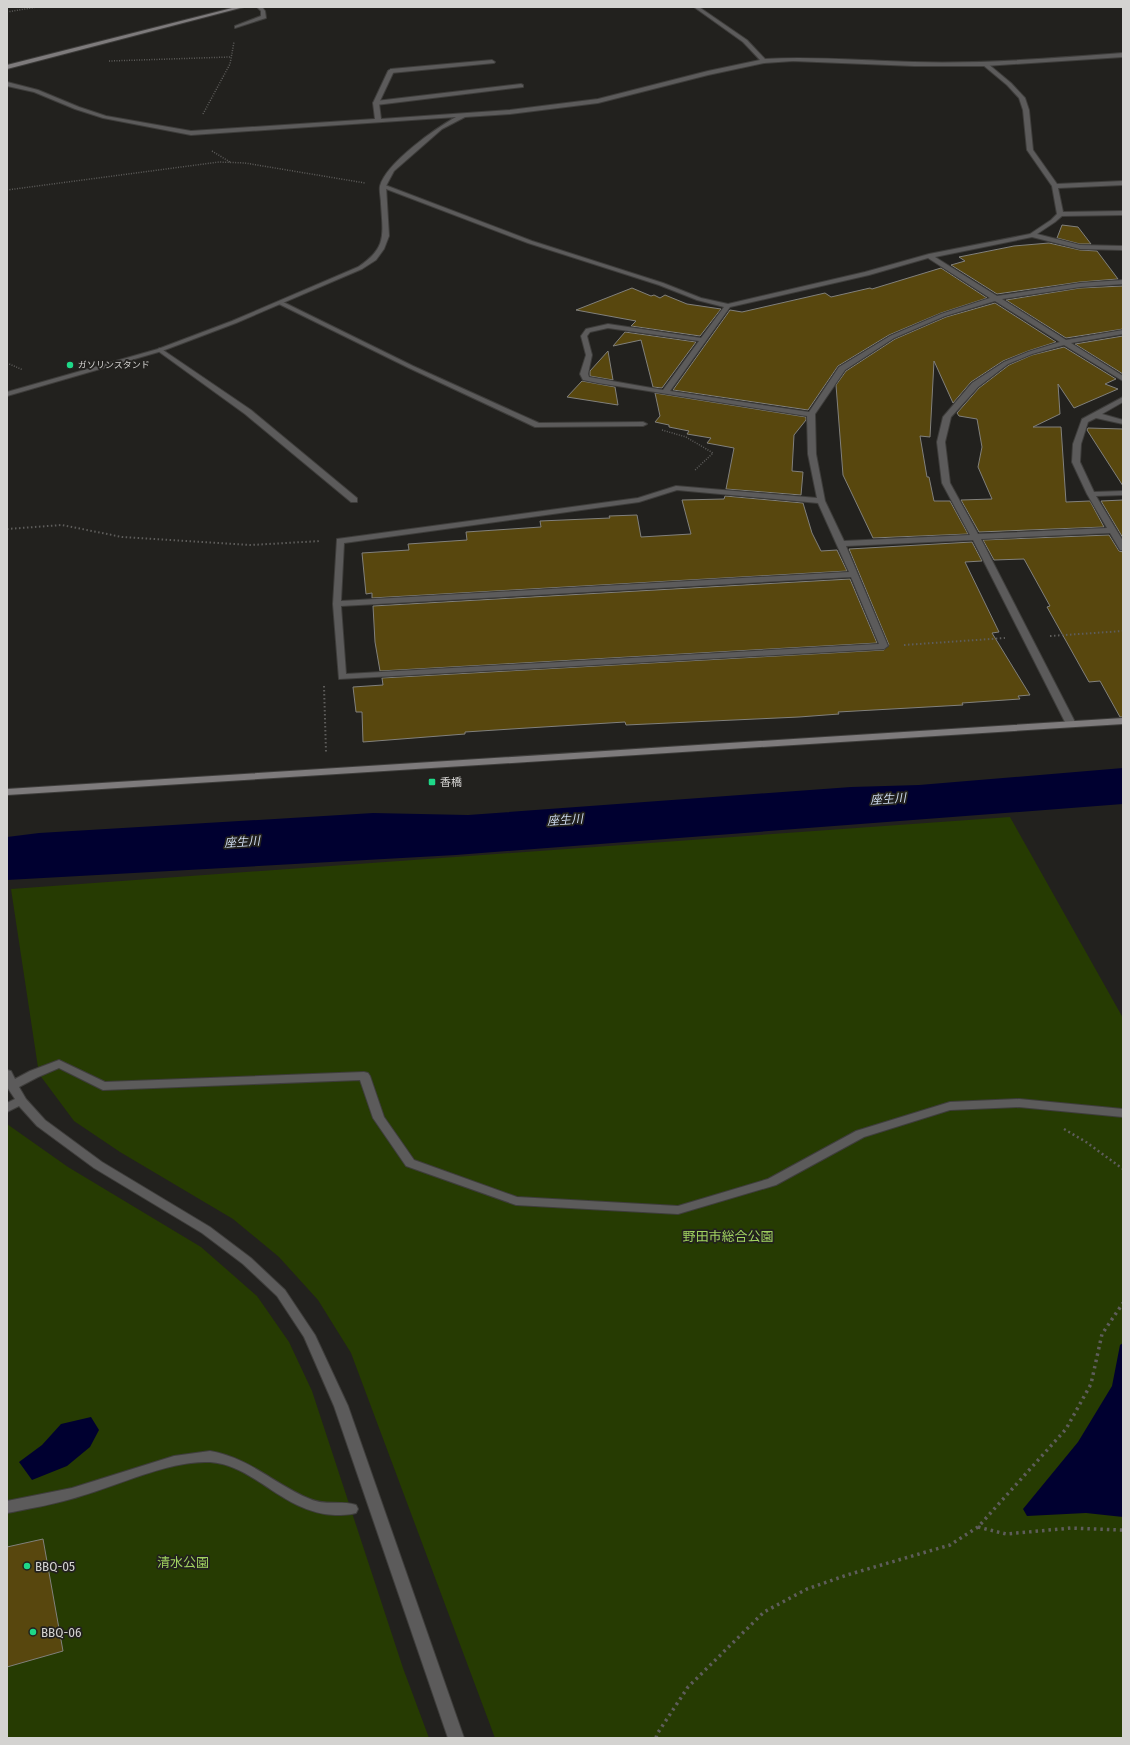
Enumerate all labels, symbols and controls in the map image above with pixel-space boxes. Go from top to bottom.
marker: ガソリンスタンド [65,360,75,370]
place label: ガソリンスタンド [78,360,150,370]
place label: 香橋 [440,776,462,789]
marker: 香橋 [427,777,437,787]
water label: 座生川 [870,791,908,807]
water label: 座生川 [547,812,585,828]
water label: 座生川 [224,834,262,850]
park label: 野田市総合公園 [682,1229,774,1244]
park label: 清水公園 [157,1555,209,1570]
place label: BBQ-05 [35,1559,75,1574]
marker: BBQ-05 [22,1561,32,1571]
place label: BBQ-06 [41,1625,81,1640]
marker: BBQ-06 [28,1627,38,1637]

